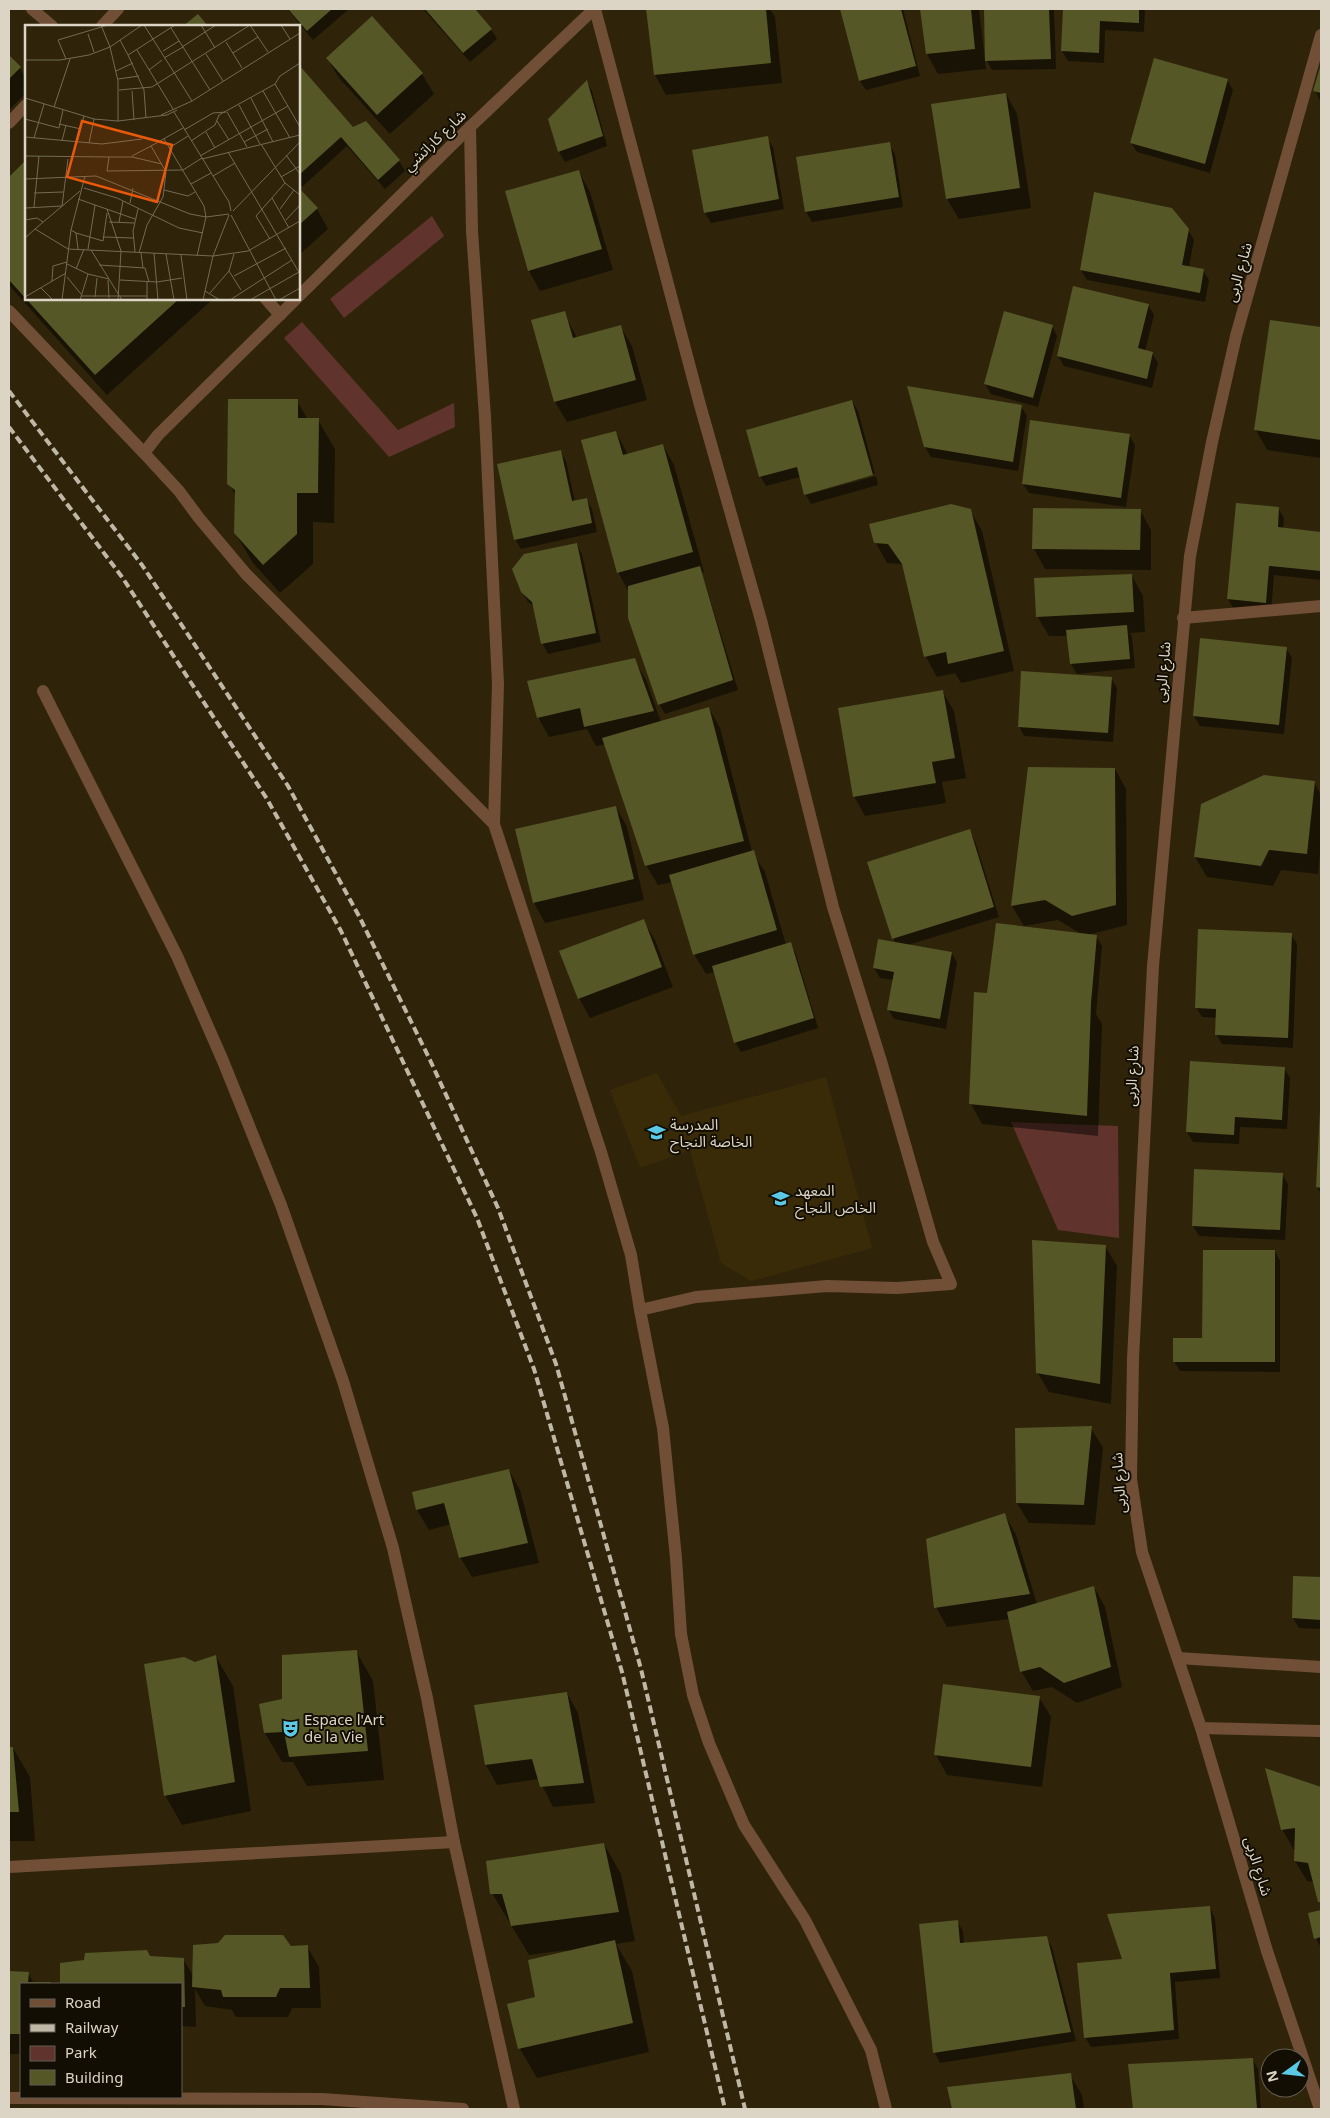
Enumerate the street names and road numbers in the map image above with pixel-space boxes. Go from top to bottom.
street label: شارع كاراتشي [398,105,472,177]
street label: شارع الربى [1220,240,1259,305]
street label: شارع الربى [1149,640,1178,704]
street label: شارع الربى [1119,1045,1146,1107]
street label: شارع الربى [1106,1451,1133,1514]
street label: شارع الربى [1238,1834,1278,1899]

